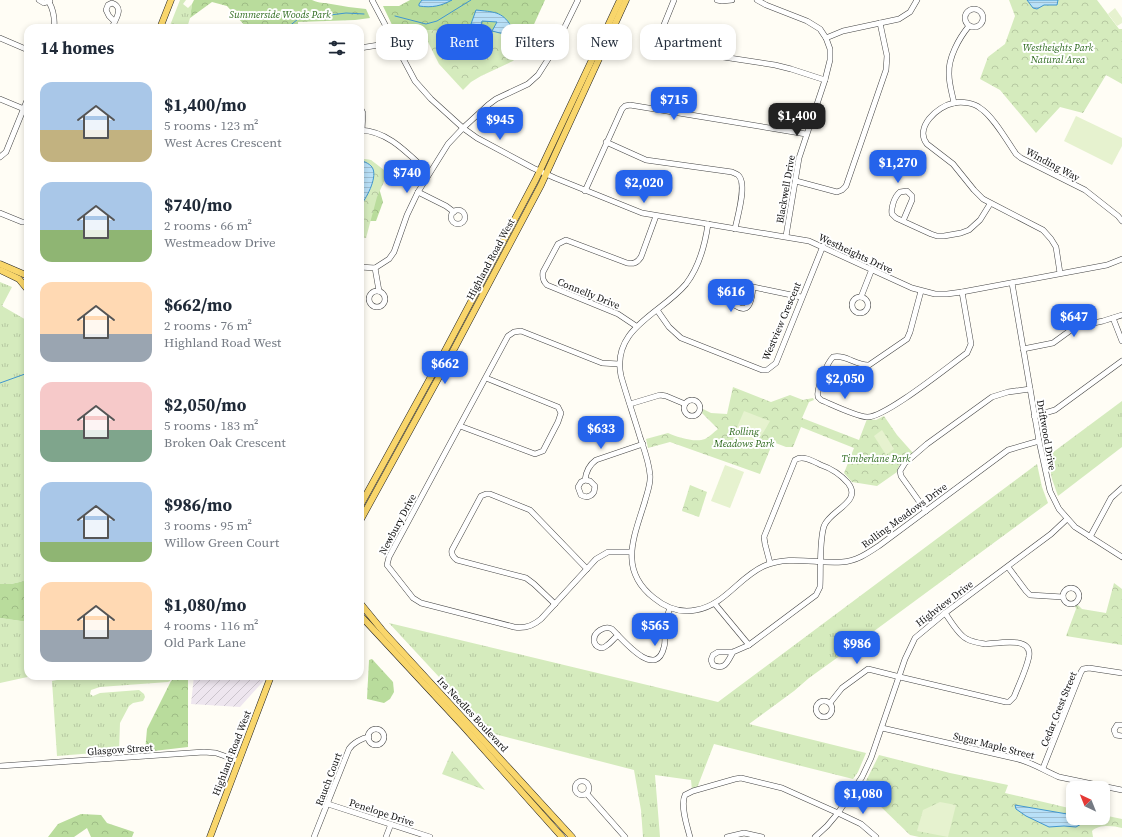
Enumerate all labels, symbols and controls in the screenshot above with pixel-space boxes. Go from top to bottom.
park label: Summerside Woods Park [229,8,331,21]
chip: Buy [376,24,428,60]
chip: Rent [436,24,493,60]
chip: Filters [501,24,569,60]
chip: New [577,24,632,60]
chip: Apartment [640,24,736,60]
text: 14 homes [40,36,114,60]
icon: filters [326,37,348,59]
park label: Westheights Park Natural Area [1023,41,1094,66]
pin: $715 [650,87,698,121]
text: $715 [660,91,688,108]
text: $1,400/mo [164,93,246,117]
icon: home [72,98,120,146]
pin: $1,400 [764,103,830,137]
pin: $945 [476,107,524,141]
text: $1,400 [777,107,817,124]
text: $945 [486,111,514,128]
text: 5 rooms · 123 m² [164,117,259,134]
text: West Acres Crescent [164,134,281,151]
street label: Winding Way [1023,145,1083,185]
pin: $1,270 [865,150,931,184]
street label: Blackwell Drive [773,154,798,224]
text: $1,270 [878,154,918,171]
pin: $740 [383,160,431,194]
text: $740 [393,164,421,181]
pin: $2,020 [611,170,677,204]
text: $2,020 [624,174,664,191]
text: $740/mo [164,193,232,217]
icon: home [72,198,120,246]
street label: Highland Road West [464,216,518,302]
text: 2 rooms · 66 m² [164,217,252,234]
street label: Westheights Drive [816,230,895,276]
text: Westmeadow Drive [164,234,276,251]
street label: Connelly Drive [556,275,622,312]
pin: $616 [707,279,755,313]
street label: Westview Crescent [759,279,804,362]
text: $616 [717,283,745,300]
text: $662/mo [164,293,232,317]
icon: home [72,298,120,346]
pin: $647 [1050,304,1098,338]
text: $647 [1060,308,1088,325]
text: 2 rooms · 76 m² [164,317,252,334]
text: Highland Road West [164,334,281,351]
pin: $662 [421,351,469,385]
text: $662 [431,355,459,372]
pin: $2,050 [812,366,878,400]
text: $2,050 [825,370,865,387]
text: $2,050/mo [164,393,246,417]
icon: home [72,398,120,446]
street label: Driftwood Drive [1034,399,1059,471]
pin: $633 [577,416,625,450]
text: 5 rooms · 183 m² [164,417,259,434]
text: $633 [587,420,615,437]
park label: Rolling Meadows Park [713,425,775,450]
text: Broken Oak Crescent [164,434,286,451]
park label: Timberlane Park [841,452,911,465]
street label: Rolling Meadows Drive [859,480,950,551]
street label: Newbury Drive [376,492,419,557]
text: $986/mo [164,493,232,517]
icon: home [72,498,120,546]
text: 3 rooms · 95 m² [164,517,252,534]
text: Willow Green Court [164,534,279,551]
street label: Highview Drive [913,578,976,629]
text: $1,080/mo [164,593,246,617]
icon: home [72,598,120,646]
pin: $565 [631,613,679,647]
text: 4 rooms · 116 m² [164,617,259,634]
text: $565 [641,617,669,634]
pin: $986 [833,631,881,665]
text: Old Park Lane [164,634,246,651]
text: $986 [843,635,871,652]
street label: Cedar Crest Street [1037,669,1080,749]
street label: Ira Needles Boulevard [434,674,511,755]
street label: Highland Road West [209,708,254,798]
street label: Sugar Maple Street [952,729,1036,762]
street label: Glasgow Street [87,741,154,758]
street label: Rauch Court [312,750,345,807]
pin: $1,080 [830,781,896,815]
north arrow [1066,781,1110,825]
map controls [1066,781,1110,825]
text: $1,080 [843,785,883,802]
street label: Penelope Drive [348,796,416,829]

